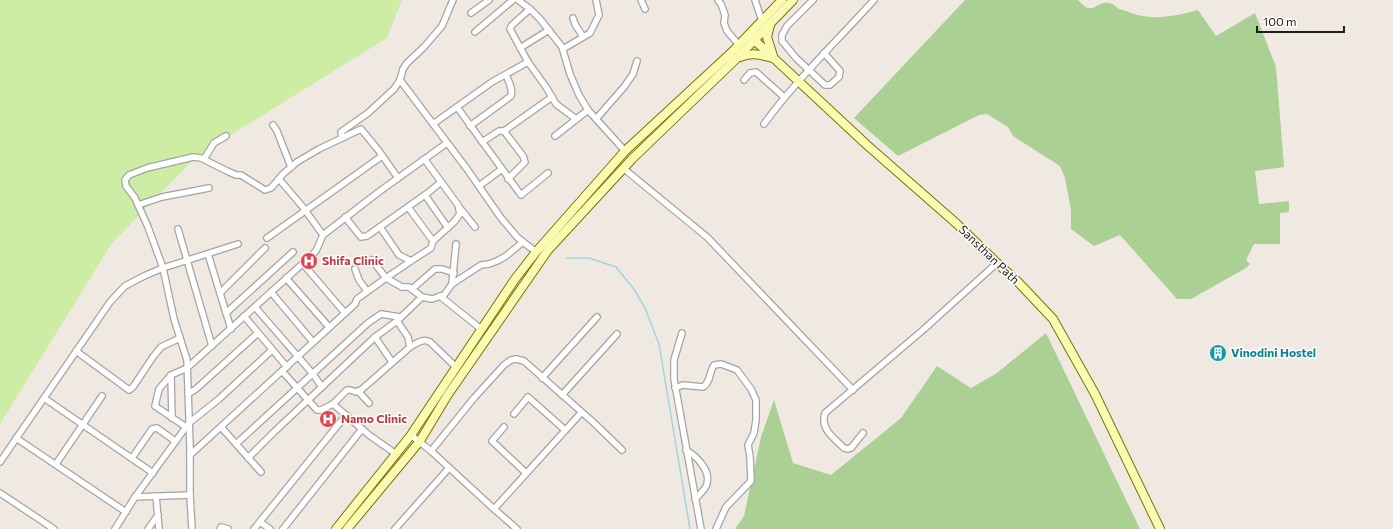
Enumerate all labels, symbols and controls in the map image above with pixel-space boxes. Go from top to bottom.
scale bar [1257,8,1344,34]
text: 100 m [1263,14,1297,28]
street label: Sansthan Path [957,222,1023,287]
hospital icon: Shifa Clinic [299,251,319,271]
place label: Shifa Clinic [322,253,384,267]
building icon: Vinodini Hostel [1208,343,1228,363]
place label: Vinodini Hostel [1231,345,1316,359]
hospital icon: Namo Clinic [318,409,338,429]
place label: Namo Clinic [341,411,407,425]

